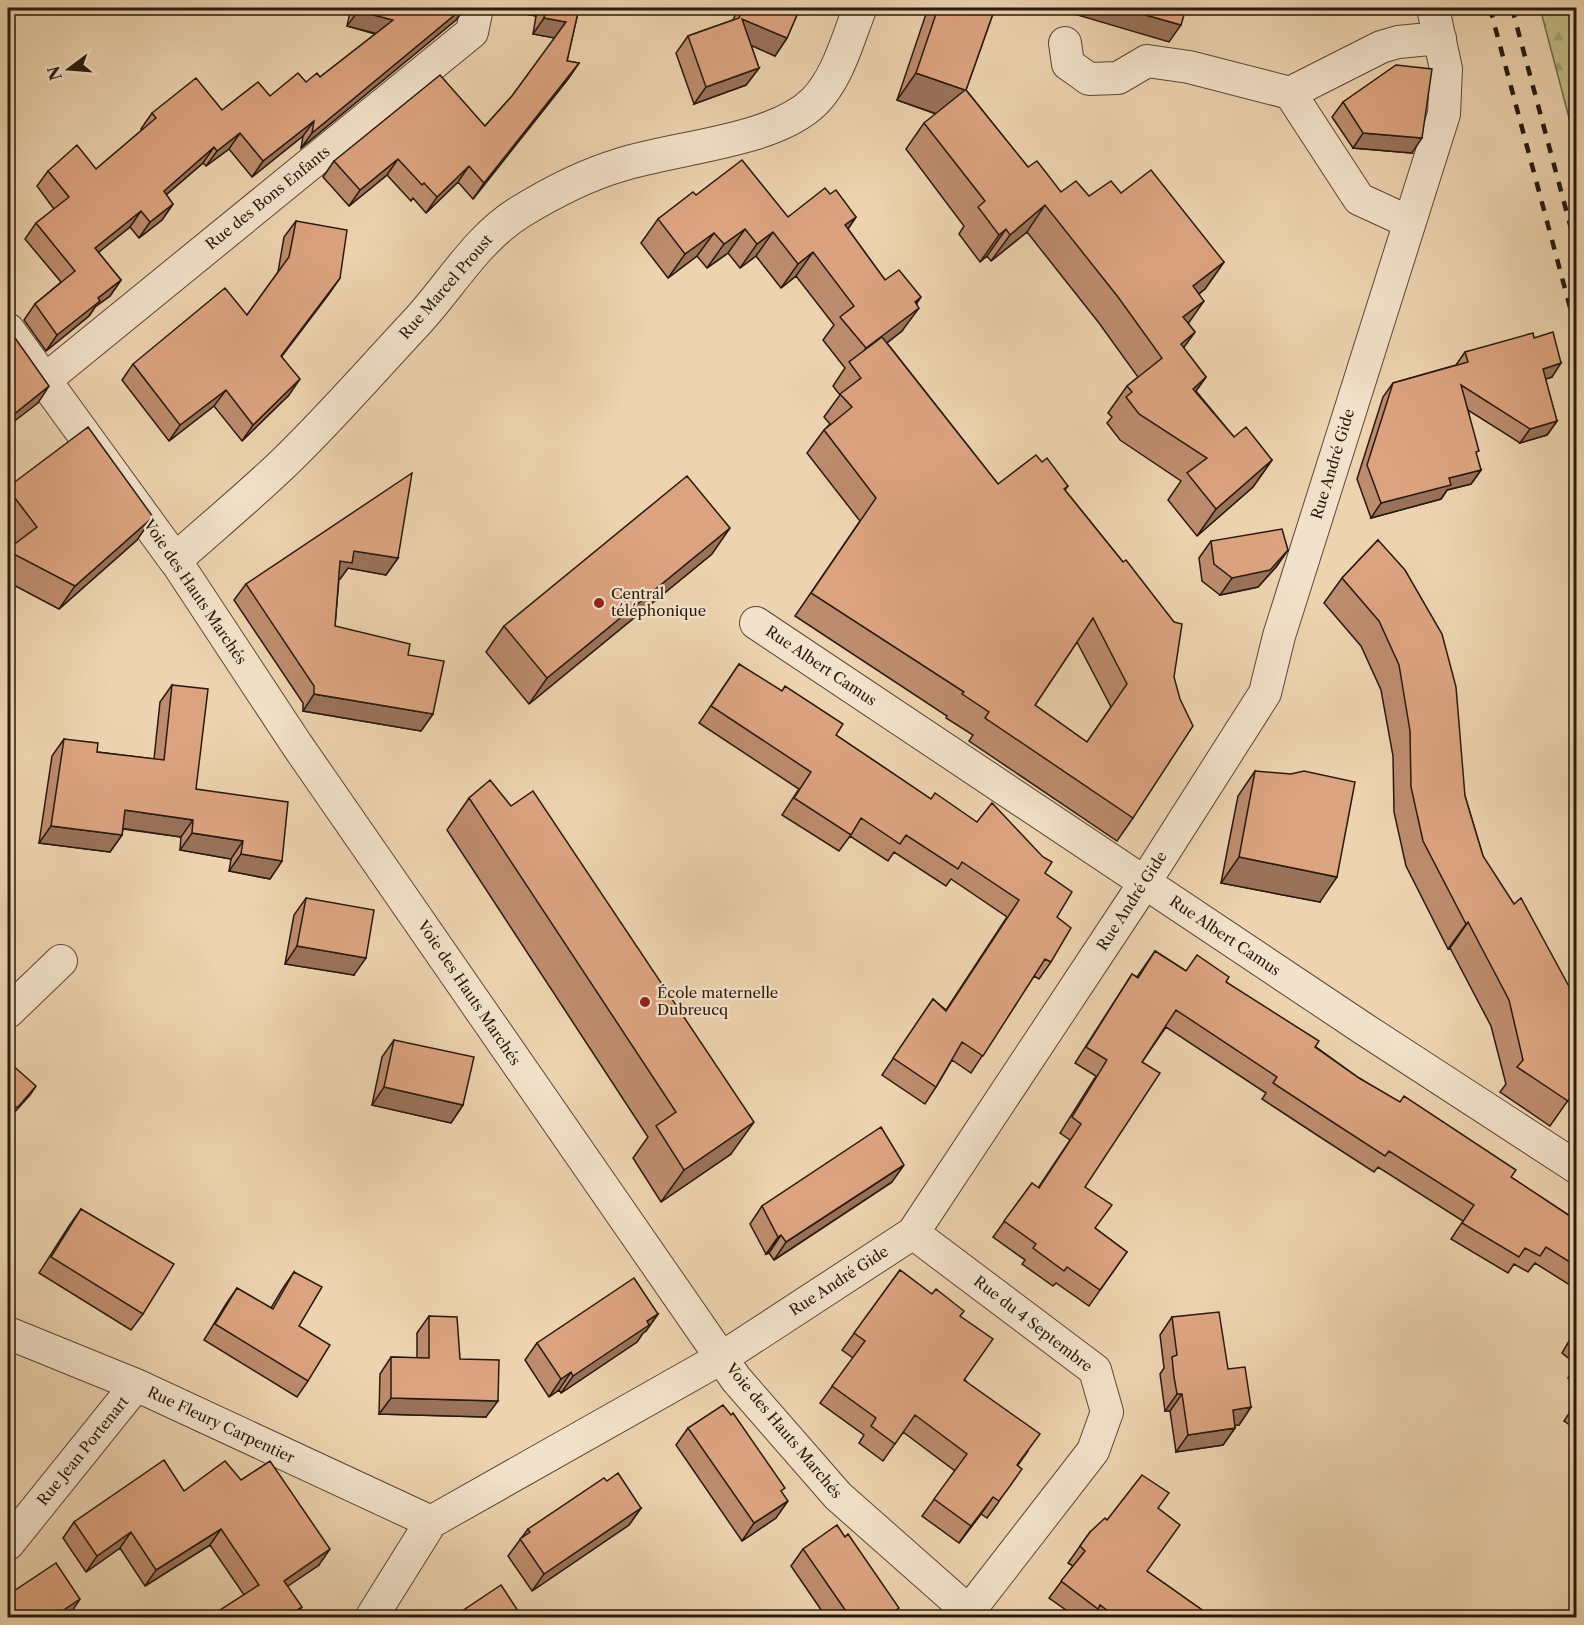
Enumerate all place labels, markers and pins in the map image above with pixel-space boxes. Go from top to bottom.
place label: Central téléphonique [611,584,706,620]
marker: Central téléphonique [592,596,606,610]
place label: École maternelle Dubreucq [657,983,778,1019]
marker: École maternelle Dubreucq [638,995,652,1009]

